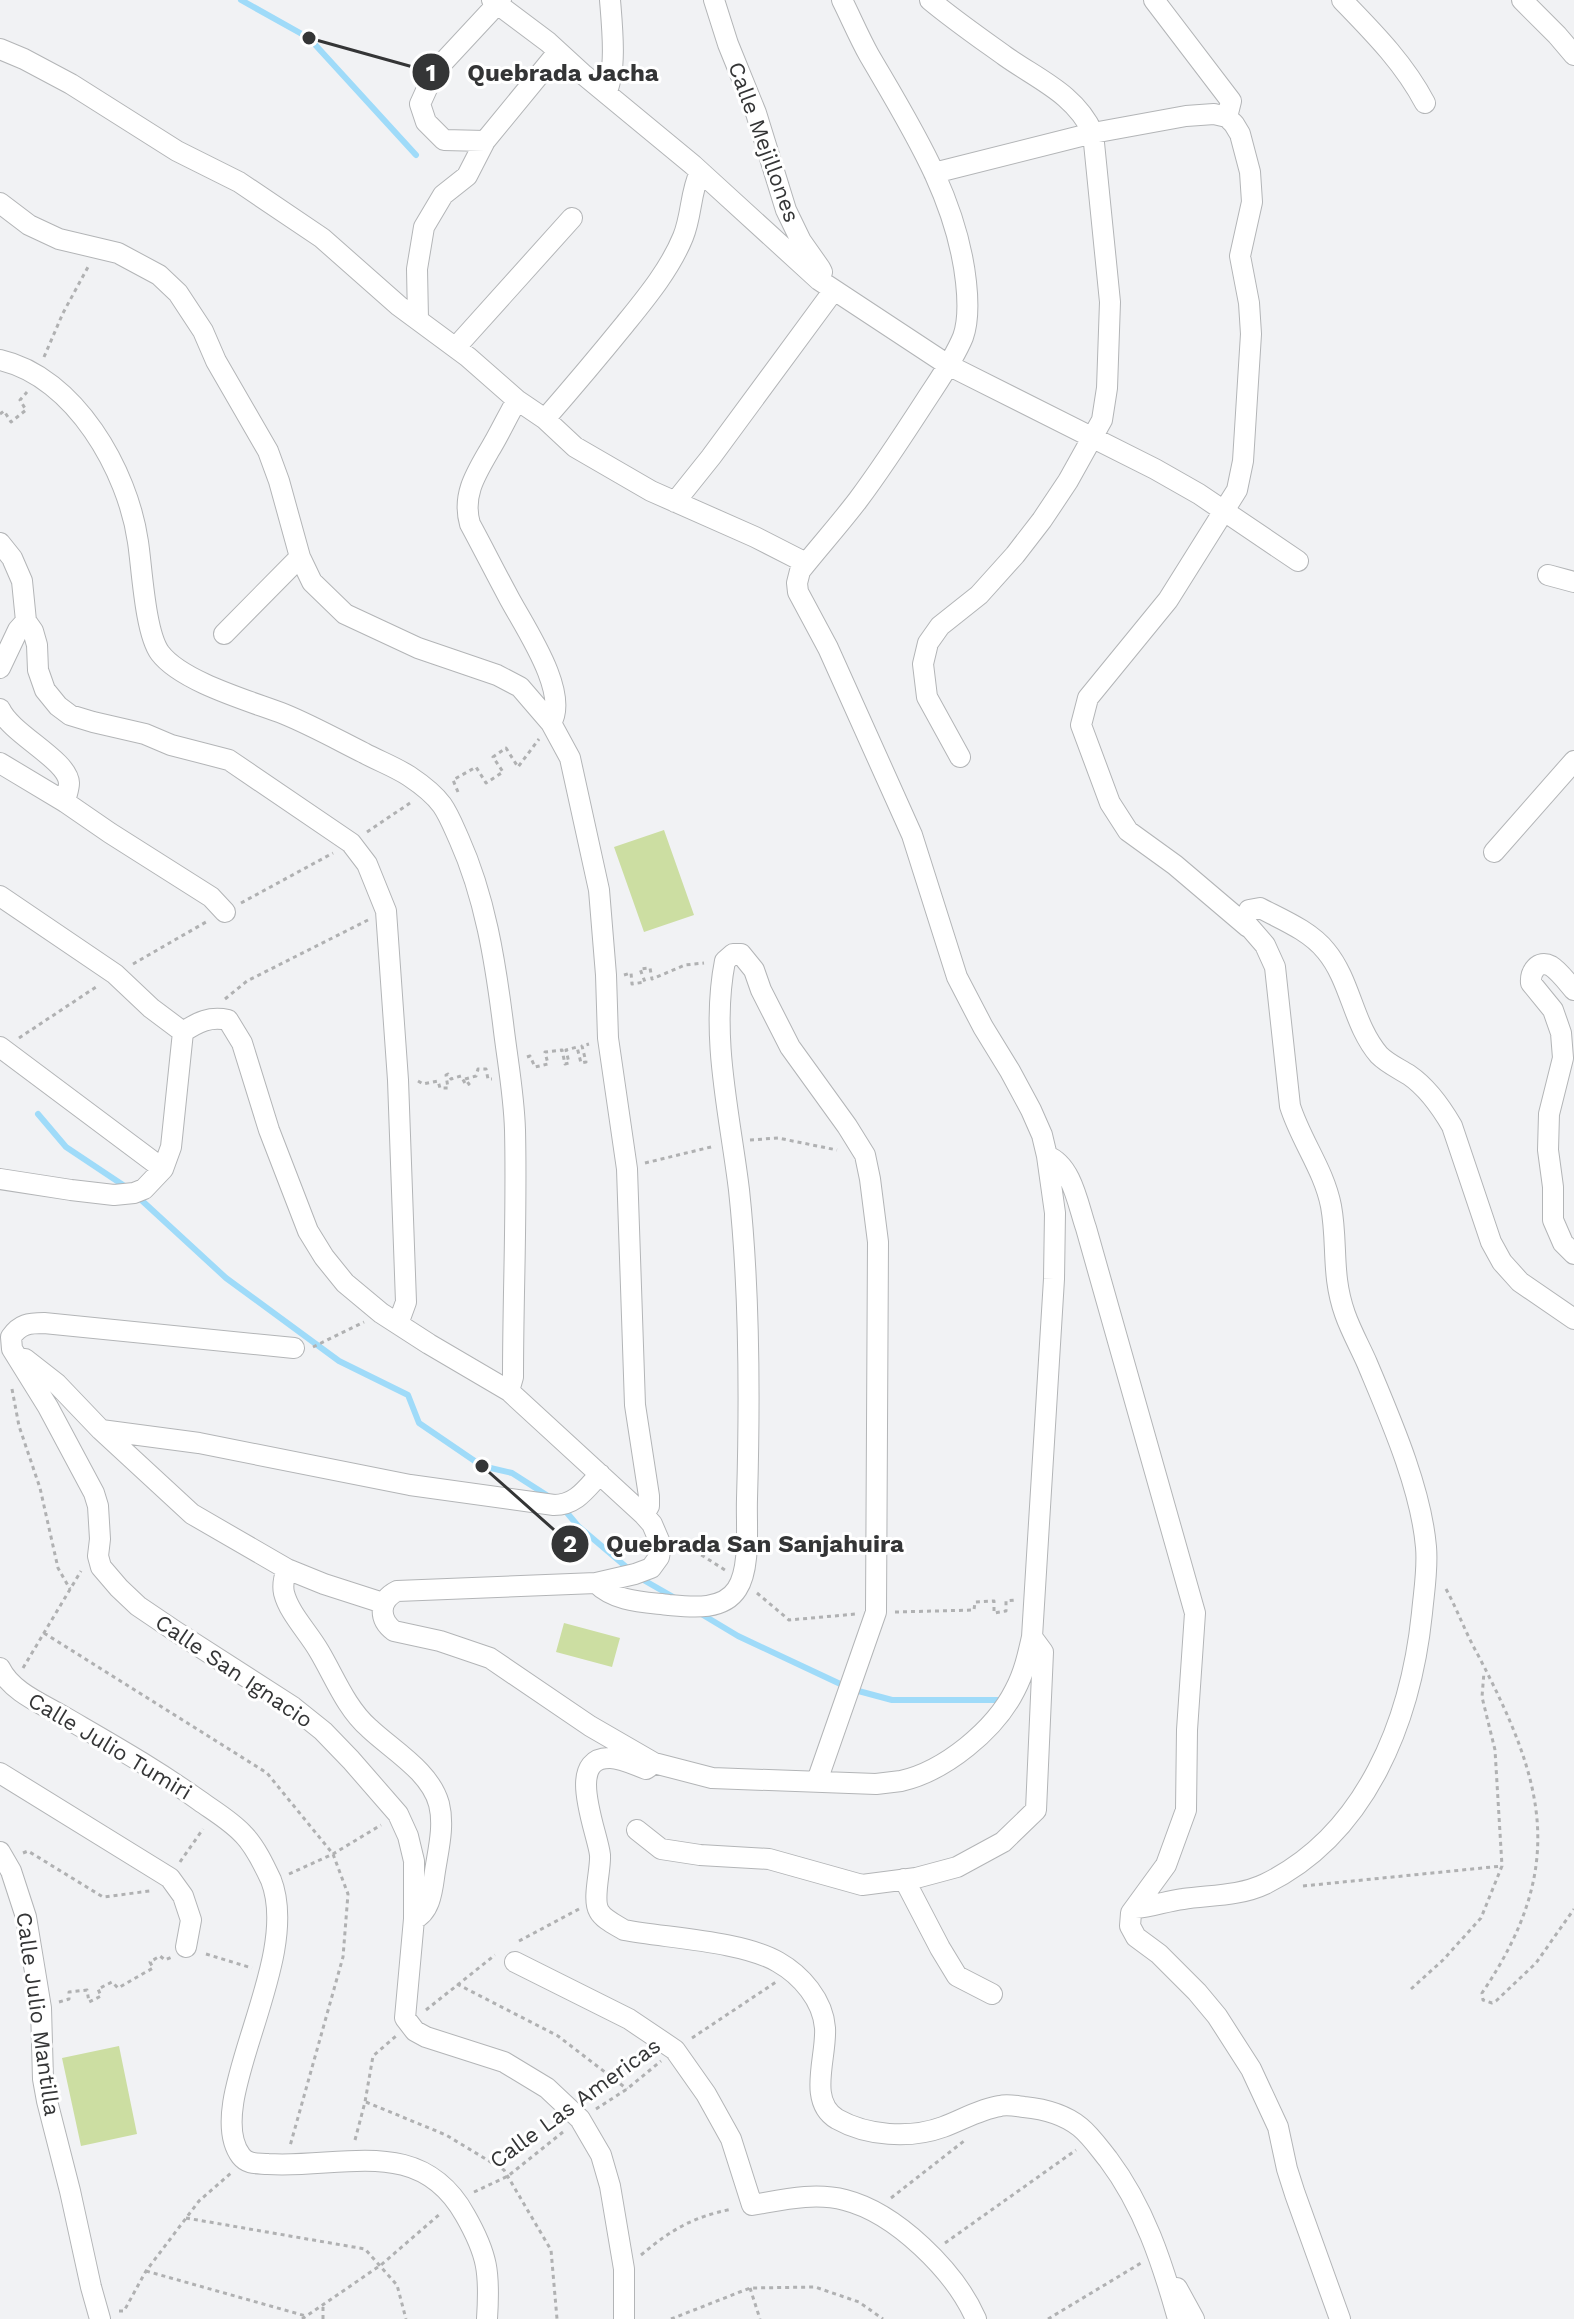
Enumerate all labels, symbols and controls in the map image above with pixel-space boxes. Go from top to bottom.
callout: Quebrada Jacha [411,48,675,96]
street label: Calle Mejillones [723,58,805,226]
text: 1 [426,59,436,87]
text: Quebrada Jacha [467,59,659,87]
callout: Quebrada San Sanjahuira [550,1520,920,1568]
text: 2 [563,1530,577,1558]
text: Quebrada San Sanjahuira [606,1530,904,1558]
street label: Calle San Ignacio [151,1609,317,1733]
street label: Calle Julio Tumiri [24,1687,196,1805]
street label: Calle Julio Mantilla [11,1911,65,2117]
street label: Calle Las Americas [485,2033,665,2173]

